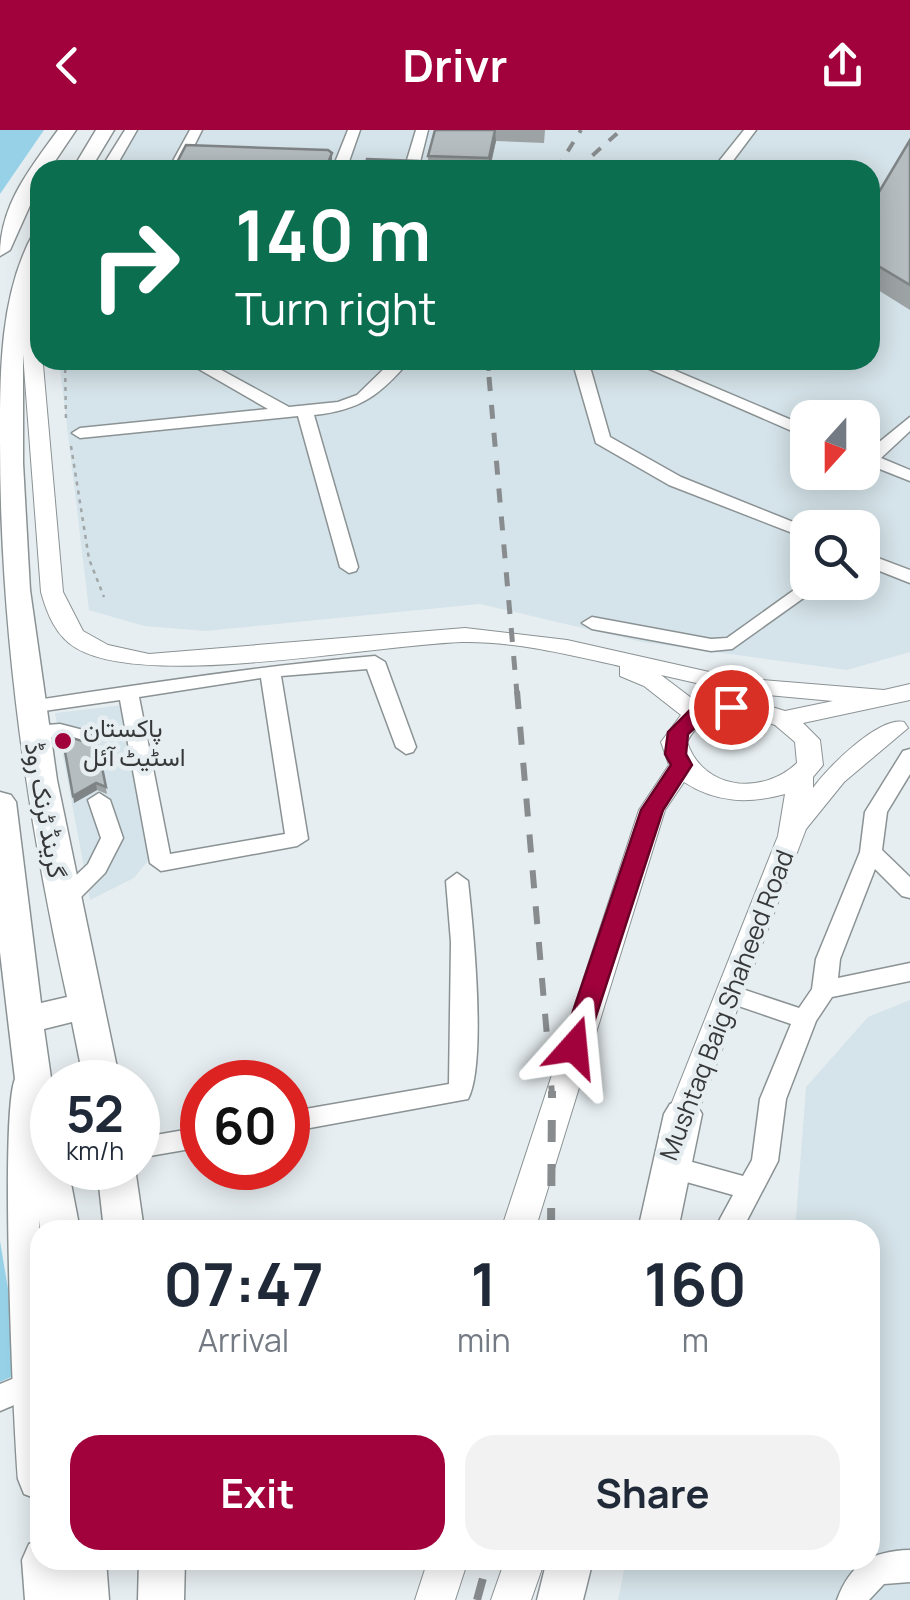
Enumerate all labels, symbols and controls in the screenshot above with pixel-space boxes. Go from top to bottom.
text: Drivr [403,34,507,96]
icon: back [40,38,95,93]
icon: share [815,38,870,93]
text: 140 m [235,186,431,282]
icon: right [70,200,200,330]
text: Turn right [235,277,436,339]
north arrow [790,400,880,490]
map controls [790,400,880,600]
button: search [790,510,880,600]
pin [689,665,774,750]
icon: arrive [704,680,759,735]
place label: پاکستان اسٹیٹ آئل [83,710,186,774]
marker: پاکستان اسٹیٹ آئل [52,730,74,752]
street label: گرینڈ ٹرنک روڈ [17,739,75,881]
street label: Mushtaq Baig Shaheed Road [651,845,801,1165]
position arrow [522,995,626,1099]
speed limit sign: 60 [180,1060,310,1190]
text: 52 [66,1079,124,1147]
text: km/h [66,1133,124,1168]
text: 07:47 [163,1242,324,1324]
text: 1 [471,1242,497,1324]
text: 160 [644,1242,747,1324]
text: Arrival [198,1318,289,1362]
text: min [457,1318,511,1362]
text: m [682,1318,709,1362]
button: Exit [70,1435,445,1550]
button: Share [465,1435,840,1550]

